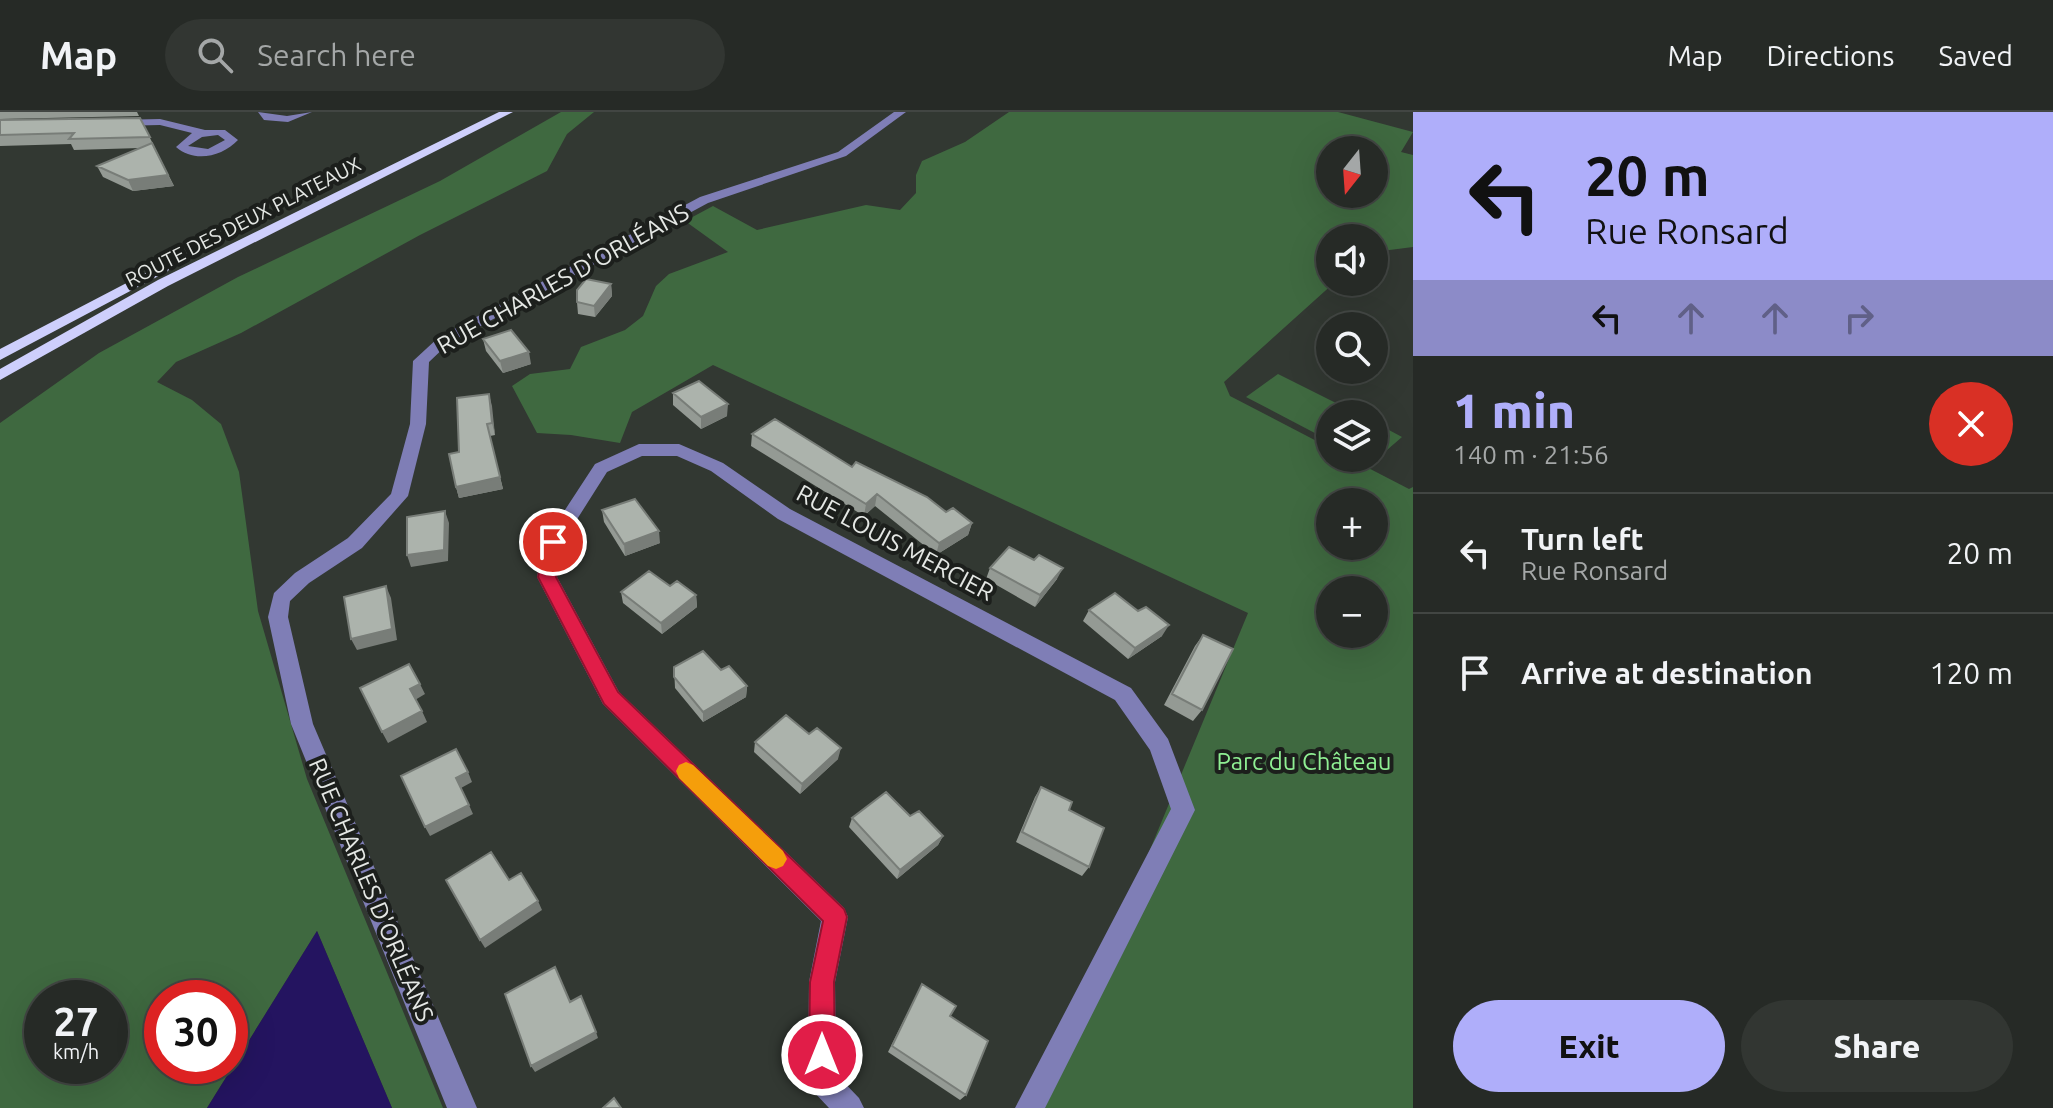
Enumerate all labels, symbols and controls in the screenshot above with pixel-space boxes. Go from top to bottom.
search box [165,19,725,91]
icon: search [193,33,237,77]
text: Map [40,34,117,76]
text: Search here [257,38,416,72]
text: Map [1667,40,1723,71]
text: Directions [1767,40,1894,71]
text: Saved [1938,40,2013,71]
north arrow [1316,136,1388,208]
map controls [1316,136,1388,648]
icon: left [1453,144,1557,248]
text: 20 m [1585,144,1710,207]
street label: ROUTE DES DEUX PLATEAUX [121,152,364,291]
street label: RUE CHARLES D'ORLÉANS [432,197,693,359]
text: Rue Ronsard [1585,210,1789,251]
button: sound [1316,224,1388,296]
icon: left [1585,296,1629,340]
icon: ahead [1669,296,1713,340]
icon: ahead [1753,296,1797,340]
icon: right [1837,296,1881,340]
button: search [1316,312,1388,384]
button: close [1929,382,2013,466]
text: 1 min [1453,383,1575,437]
button: layers [1316,400,1388,472]
text: 140 m · 21:56 [1453,440,1609,469]
street label: RUE LOUIS MERCIER [792,479,998,606]
button: + [1316,488,1388,560]
pin [519,508,587,576]
icon: arrive [531,520,575,564]
text: Turn left [1521,522,1643,556]
icon: left [1453,531,1497,575]
text: 20 m [1946,536,2013,570]
text: Rue Ronsard [1521,556,1668,585]
button: − [1316,576,1388,648]
icon: arrive [1453,651,1497,695]
text: Arrive at destination [1521,656,1813,690]
text: 120 m [1929,656,2013,690]
park label: Parc du Château [1217,748,1391,775]
street label: RUE CHARLES D'ORLÉANS [304,754,440,1025]
speed limit sign: 30 [144,980,248,1084]
text: 27 [53,999,99,1044]
button: Exit [1453,1000,1725,1092]
button: Share [1741,1000,2013,1092]
position arrow [780,1013,864,1097]
text: km/h [53,1040,99,1063]

